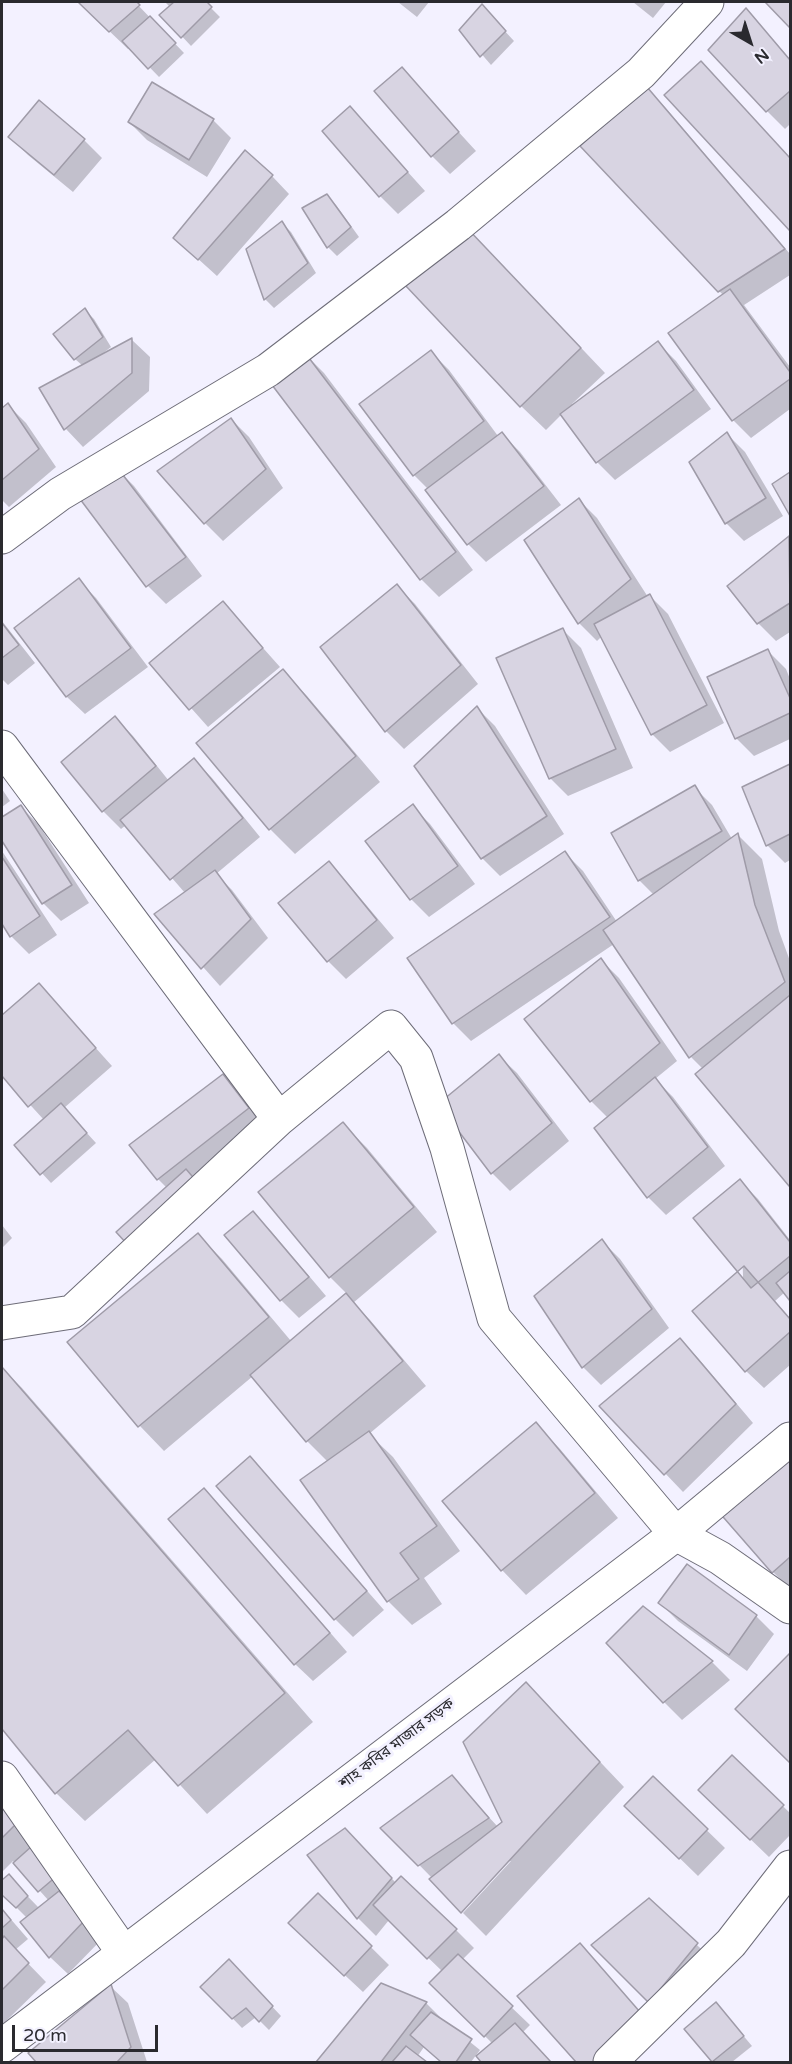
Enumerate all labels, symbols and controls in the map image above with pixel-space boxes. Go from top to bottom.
north arrow [720,12,780,72]
text: N [750,44,773,68]
street label: শাহ কবির মাজার সড়ক [336,1695,458,1793]
scale bar [15,2013,160,2051]
text: 20 m [23,2024,67,2046]

